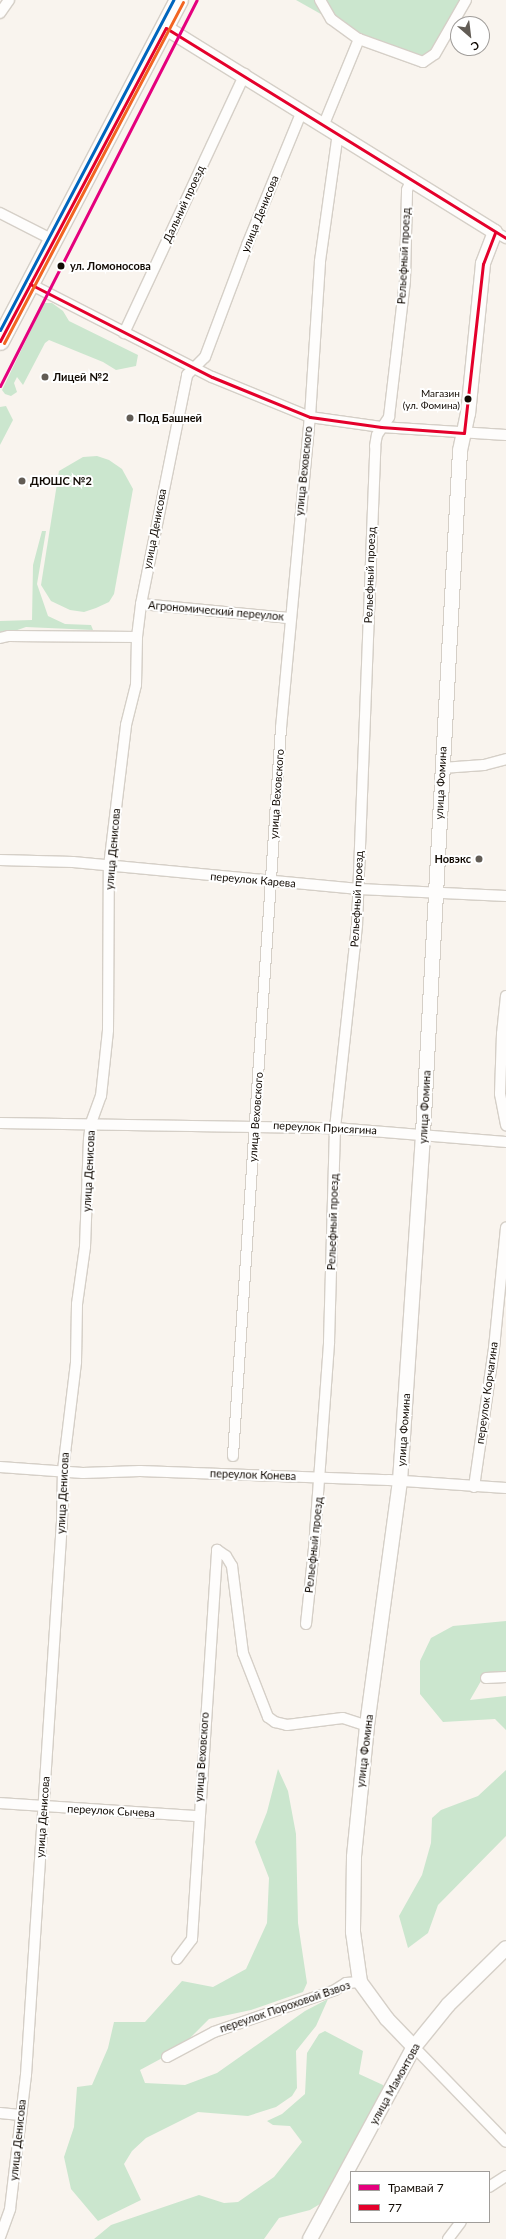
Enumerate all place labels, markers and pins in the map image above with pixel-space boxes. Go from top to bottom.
place label: ул. Ломоносова [70,259,151,273]
marker: ул. Ломоносова [55,260,67,272]
place label: Лицей №2 [53,370,109,384]
marker: Лицей №2 [40,372,50,382]
place label: Магазин (ул. Фомина) [403,387,460,410]
marker: Магазин (ул. Фомина) [463,394,473,404]
place label: Под Башней [138,411,202,425]
marker: Под Башней [125,413,135,423]
place label: ДЮШС №2 [30,474,92,488]
marker: ДЮШС №2 [17,476,27,486]
place label: Новэкс [434,852,471,866]
marker: Новэкс [474,854,484,864]

